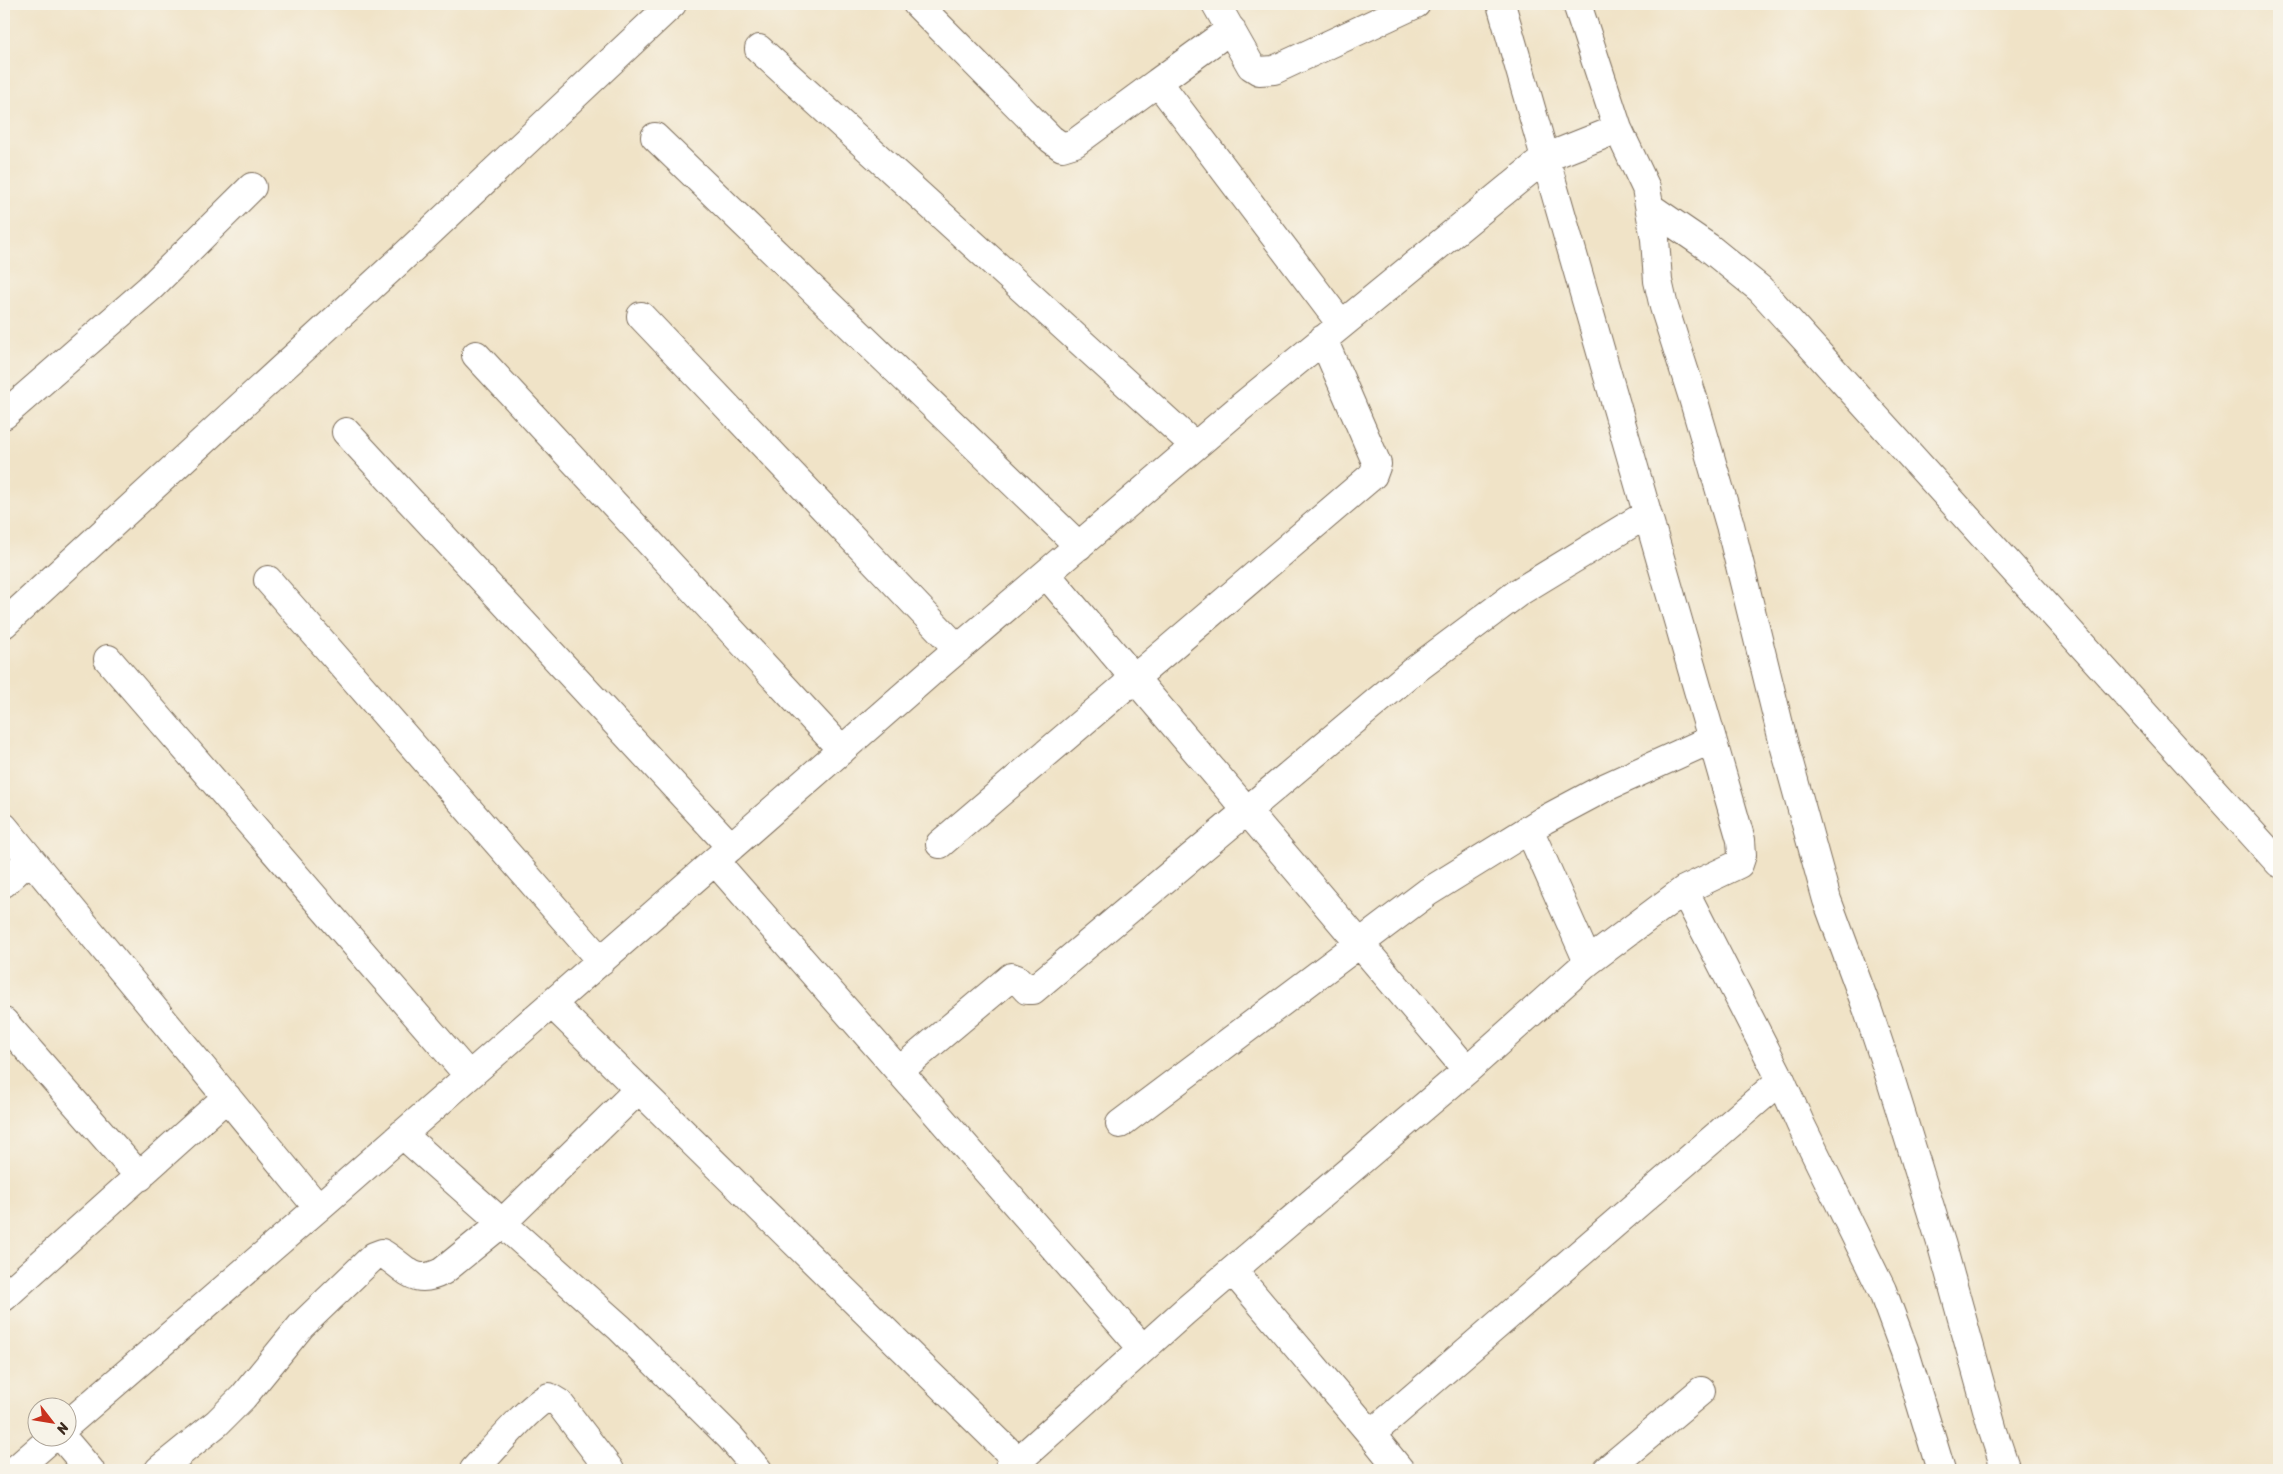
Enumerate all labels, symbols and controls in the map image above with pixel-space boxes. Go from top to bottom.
north arrow [28,1396,78,1446]
text: N [49,1417,76,1439]

